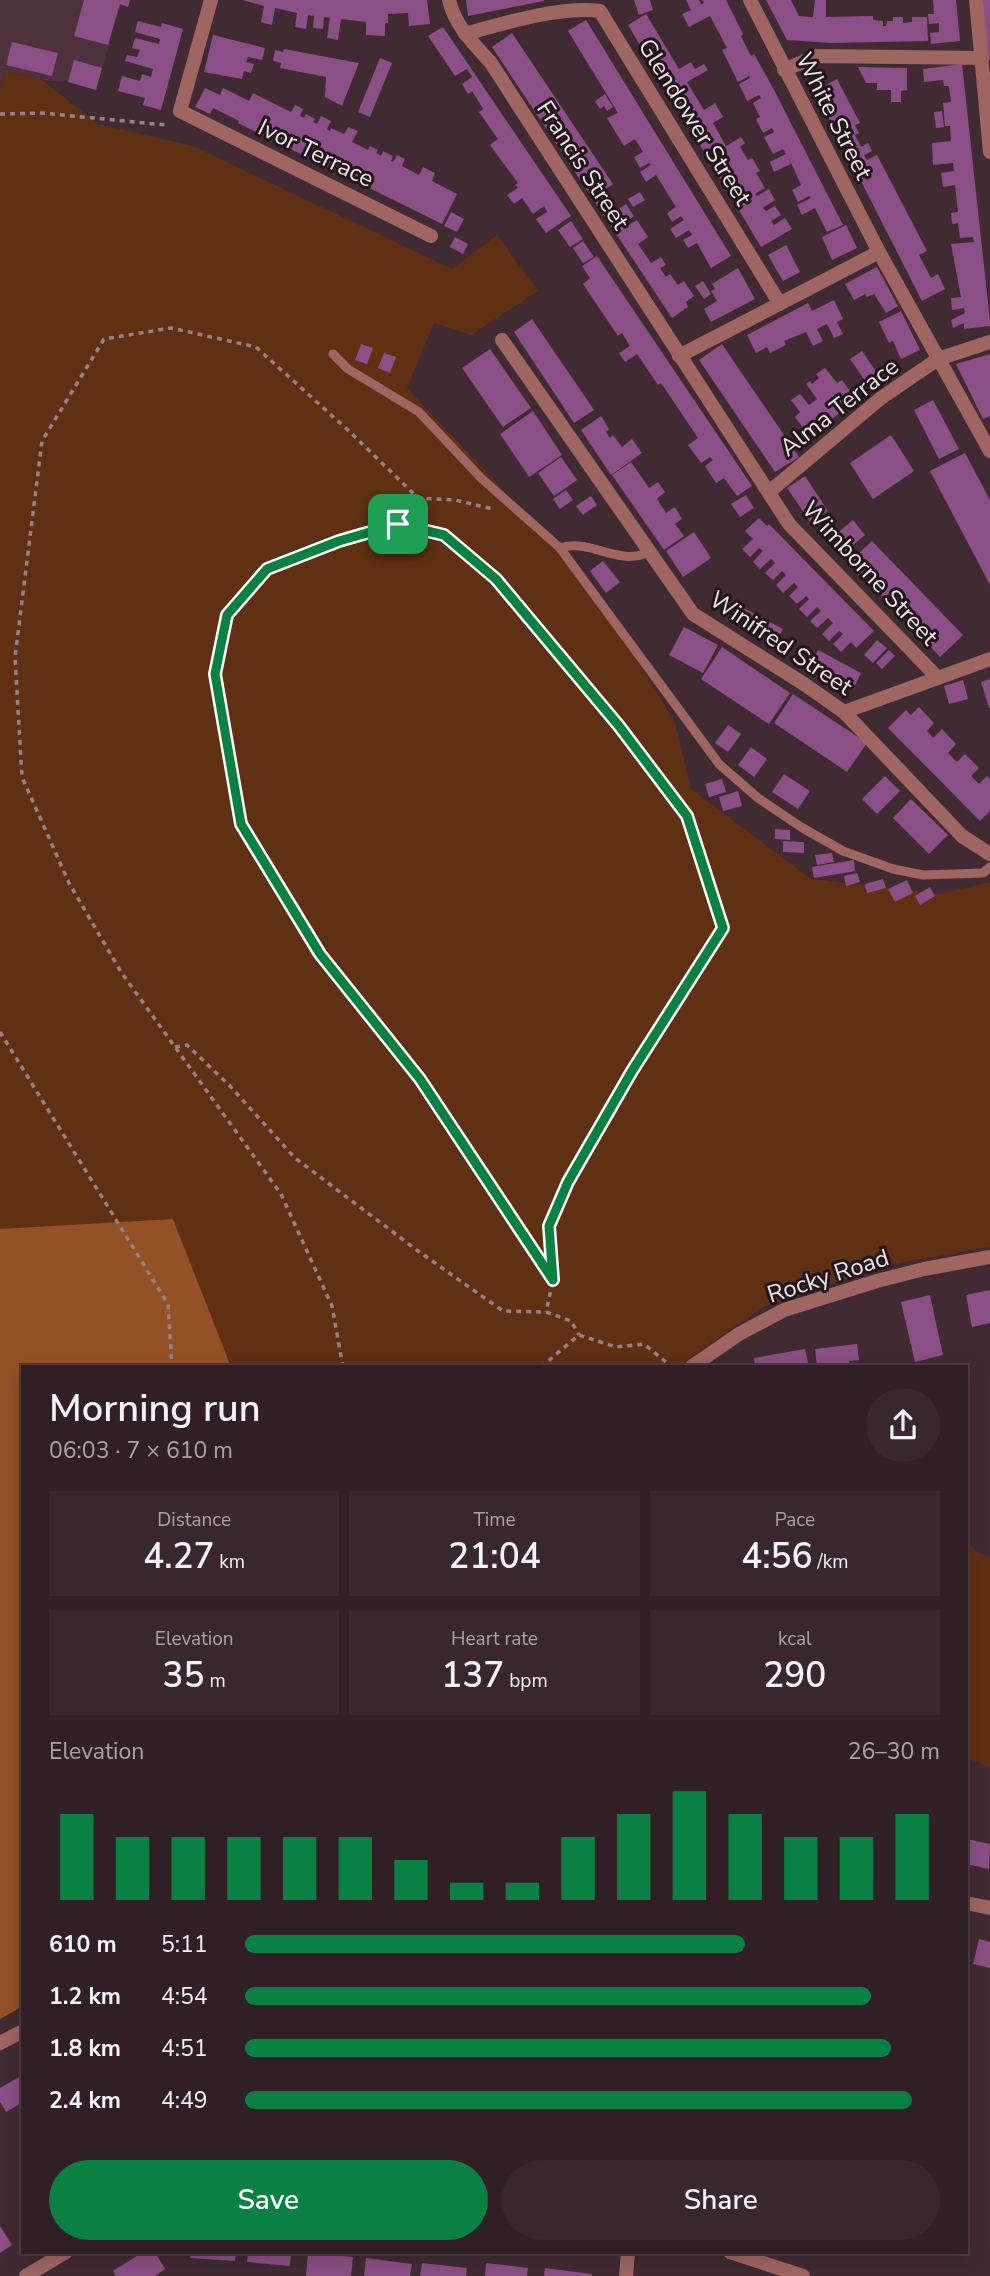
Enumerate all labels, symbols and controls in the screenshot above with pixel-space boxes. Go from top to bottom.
street label: Glendower Street [631,33,759,212]
street label: White Street [788,47,880,185]
street label: Francis Street [529,94,637,236]
street label: Ivor Terrace [253,111,379,195]
street label: Alma Terrace [773,350,905,464]
pin [368,494,428,554]
street label: Wimborne Street [795,494,946,653]
icon: arrive [379,505,417,543]
street label: Winifred Street [703,583,859,703]
street label: Rocky Road [763,1241,893,1311]
text: Morning run [49,1383,261,1434]
button: share [866,1388,940,1462]
text: 06:03 · 7 × 610 m [49,1435,233,1466]
text: Distance [157,1507,231,1533]
text: Time [473,1507,516,1533]
text: Pace [775,1507,815,1533]
text: 4.27 [143,1533,214,1580]
text: 21:04 [448,1533,541,1580]
text: 4:56 [741,1533,812,1580]
text: km [214,1549,245,1575]
text: /km [812,1549,848,1575]
text: Elevation [155,1626,234,1652]
text: Heart rate [451,1626,538,1652]
text: kcal [778,1626,812,1652]
text: 35 [163,1652,205,1699]
text: 137 [441,1652,504,1699]
text: 290 [763,1652,826,1699]
text: m [205,1668,226,1694]
text: bpm [504,1668,548,1694]
text: Elevation [49,1736,144,1767]
text: 26–30 m [848,1736,940,1767]
text: 610 m [49,1929,117,1960]
text: 5:11 [161,1929,208,1960]
text: 1.2 km [49,1981,121,2012]
text: 4:54 [161,1981,208,2012]
text: 1.8 km [49,2033,121,2064]
text: 4:51 [161,2033,208,2064]
text: 2.4 km [49,2085,121,2116]
text: 4:49 [161,2085,208,2116]
button: Save [49,2160,488,2240]
button: Share [502,2160,940,2240]

